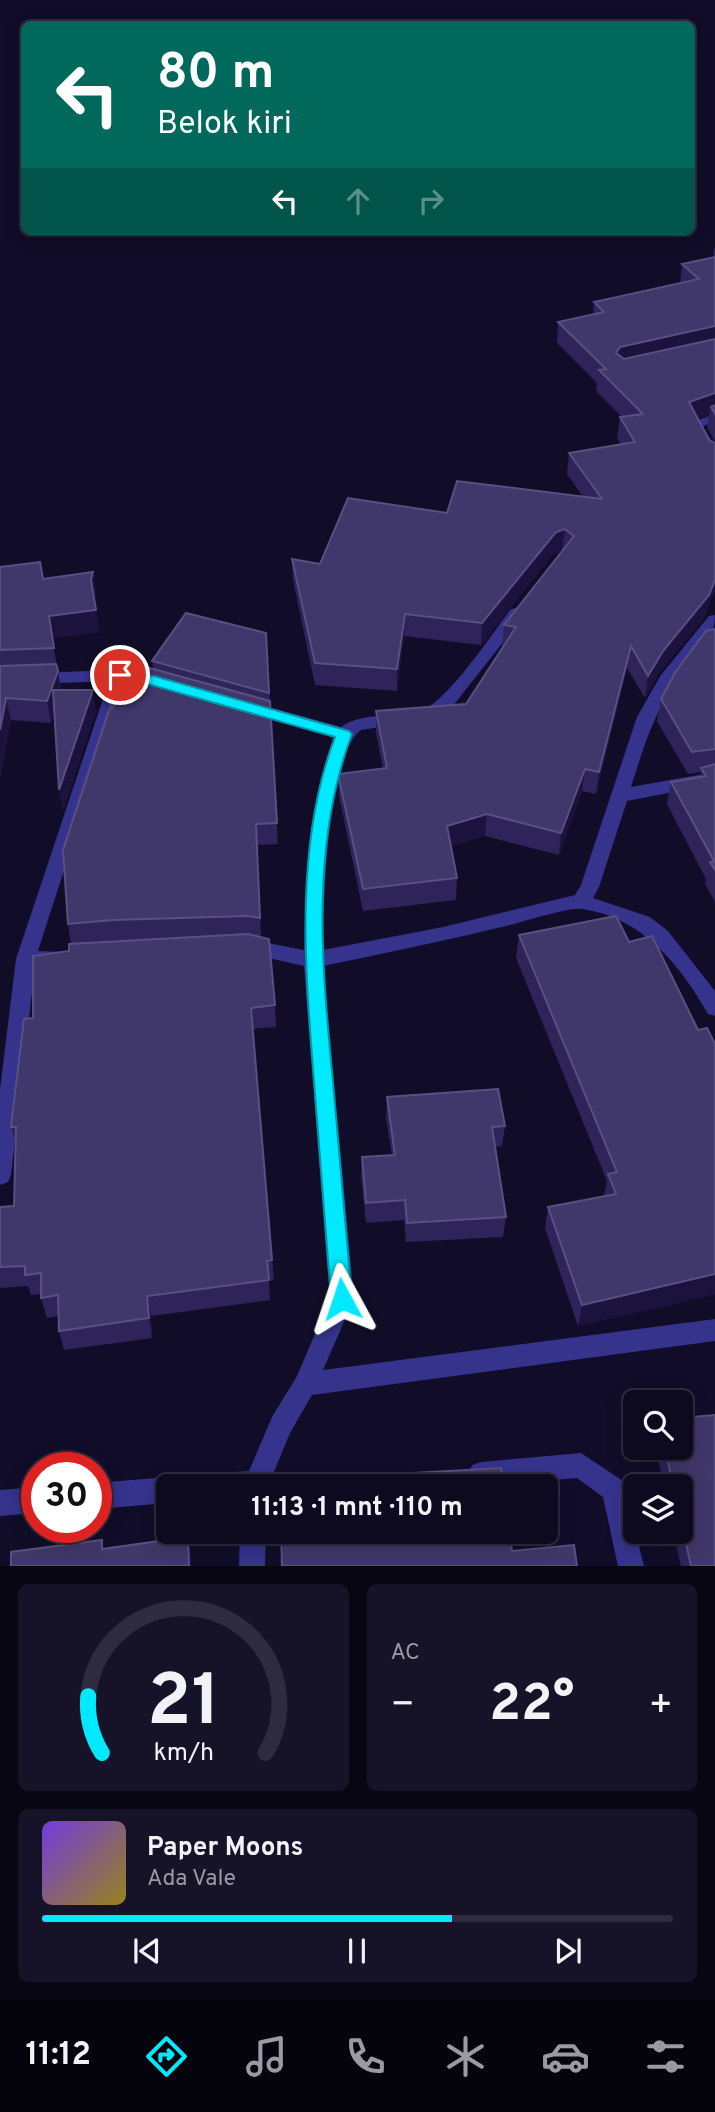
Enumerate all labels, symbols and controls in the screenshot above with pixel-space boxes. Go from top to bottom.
text: 80 m [157,44,274,106]
icon: left [42,49,133,140]
text: Belok kiri [157,105,292,145]
icon: left [266,182,304,220]
icon: ahead [339,182,377,220]
icon: right [412,182,450,220]
pin [90,645,150,705]
icon: arrive [101,656,139,694]
position arrow [305,1262,379,1336]
map controls [623,1390,693,1544]
button: search [623,1390,693,1460]
speed limit sign: 30 [21,1452,112,1543]
button: layers [623,1474,693,1544]
text: 11:13 · 1 mnt · 110 m [251,1492,463,1525]
text: AC [391,1639,420,1668]
text: 21 [146,1660,220,1752]
text: 22° [489,1673,574,1739]
text: − [391,1682,415,1731]
text: + [648,1682,673,1731]
text: km/h [153,1738,214,1770]
text: Paper Moons [147,1832,303,1865]
text: Ada Vale [147,1865,236,1894]
icon: previous [128,1932,166,1970]
icon: pause [338,1932,376,1970]
icon: next [549,1932,587,1970]
icon: directions [142,2032,191,2081]
icon: music [242,2032,291,2081]
icon: phone [341,2032,390,2081]
icon: climate [441,2032,490,2081]
icon: car [541,2032,590,2081]
icon: filters [641,2032,690,2081]
text: 11:12 [25,2036,91,2076]

